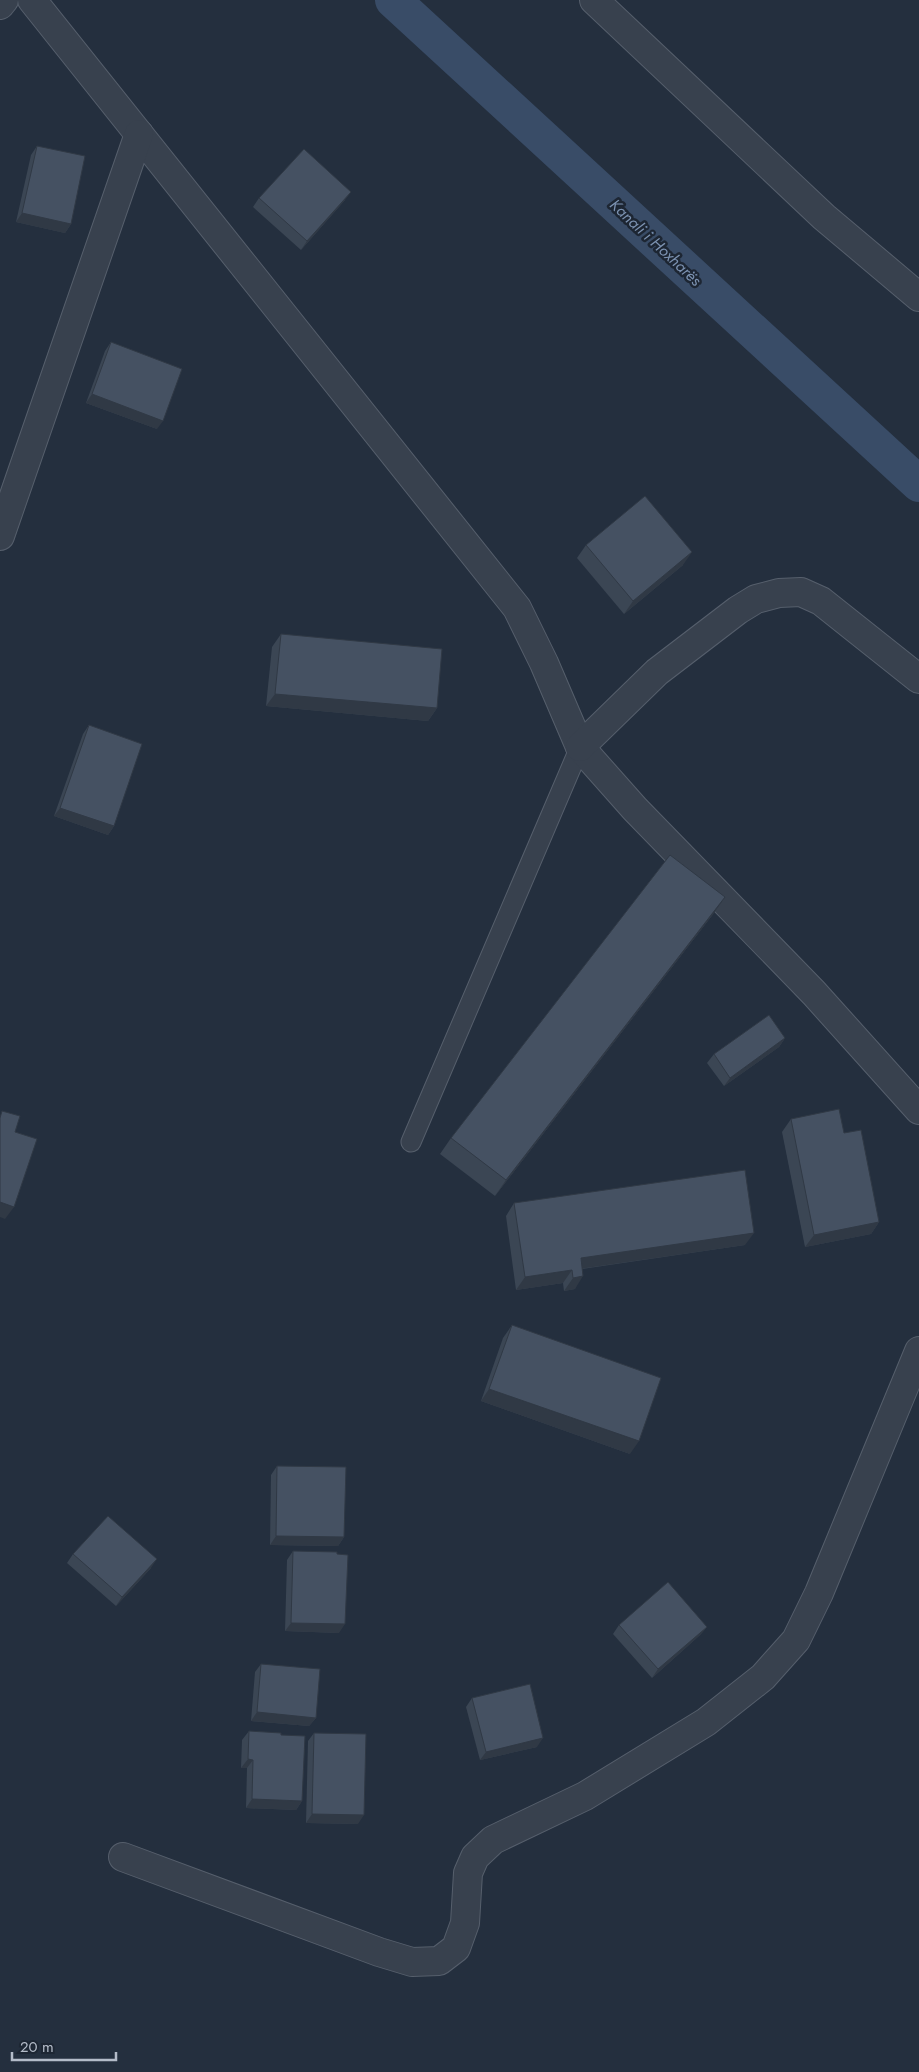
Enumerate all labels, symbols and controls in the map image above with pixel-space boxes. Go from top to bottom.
water label: Kanali i Hoxharës [605,194,707,292]
scale bar [12,2030,116,2062]
text: 20 m [20,2036,54,2058]

